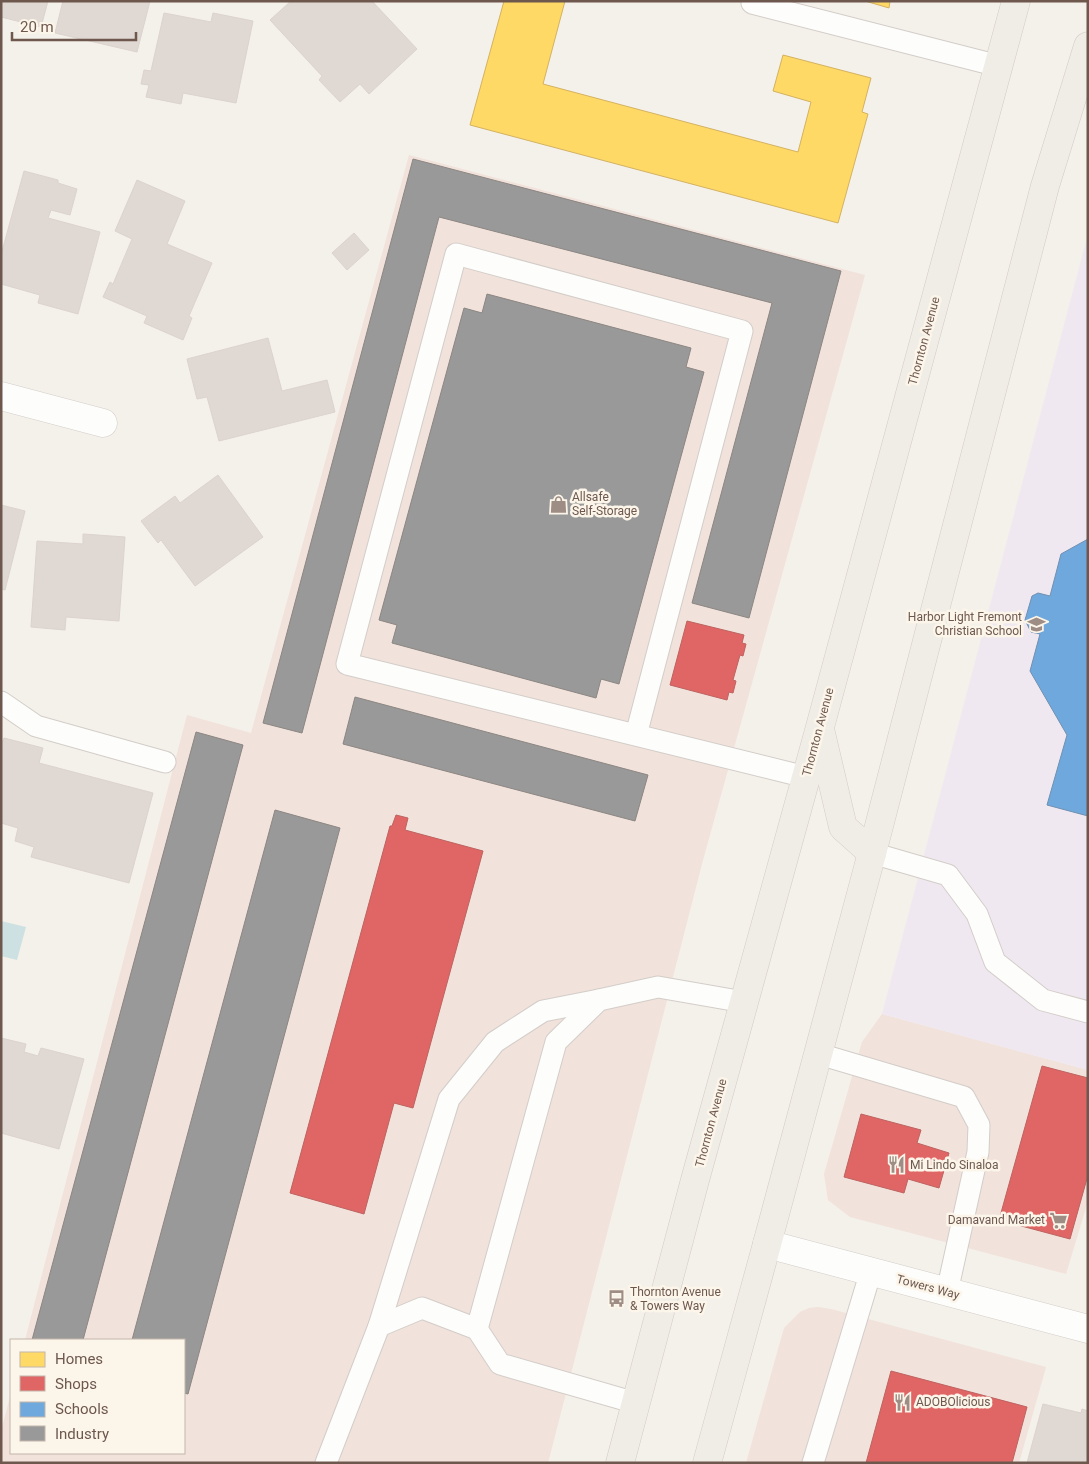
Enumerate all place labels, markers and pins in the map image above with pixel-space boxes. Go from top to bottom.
place label: Allsafe Self-Storage [572,490,637,518]
shop icon: Allsafe Self-Storage [548,494,568,514]
place label: Harbor Light Fremont Christian School [908,610,1022,638]
school or university icon: Harbor Light Fremont Christian School [1026,614,1046,634]
restaurant icon: Mi Lindo Sinaloa [886,1155,906,1175]
place label: Mi Lindo Sinaloa [910,1158,998,1172]
supermarket icon: Damavand Market [1049,1210,1069,1230]
place label: Damavand Market [948,1213,1045,1227]
place label: Thornton Avenue & Towers Way [630,1285,721,1313]
bus stop icon: Thornton Avenue & Towers Way [606,1289,626,1309]
restaurant icon: ADOBOlicious [892,1392,912,1412]
place label: ADOBOlicious [916,1395,990,1409]

